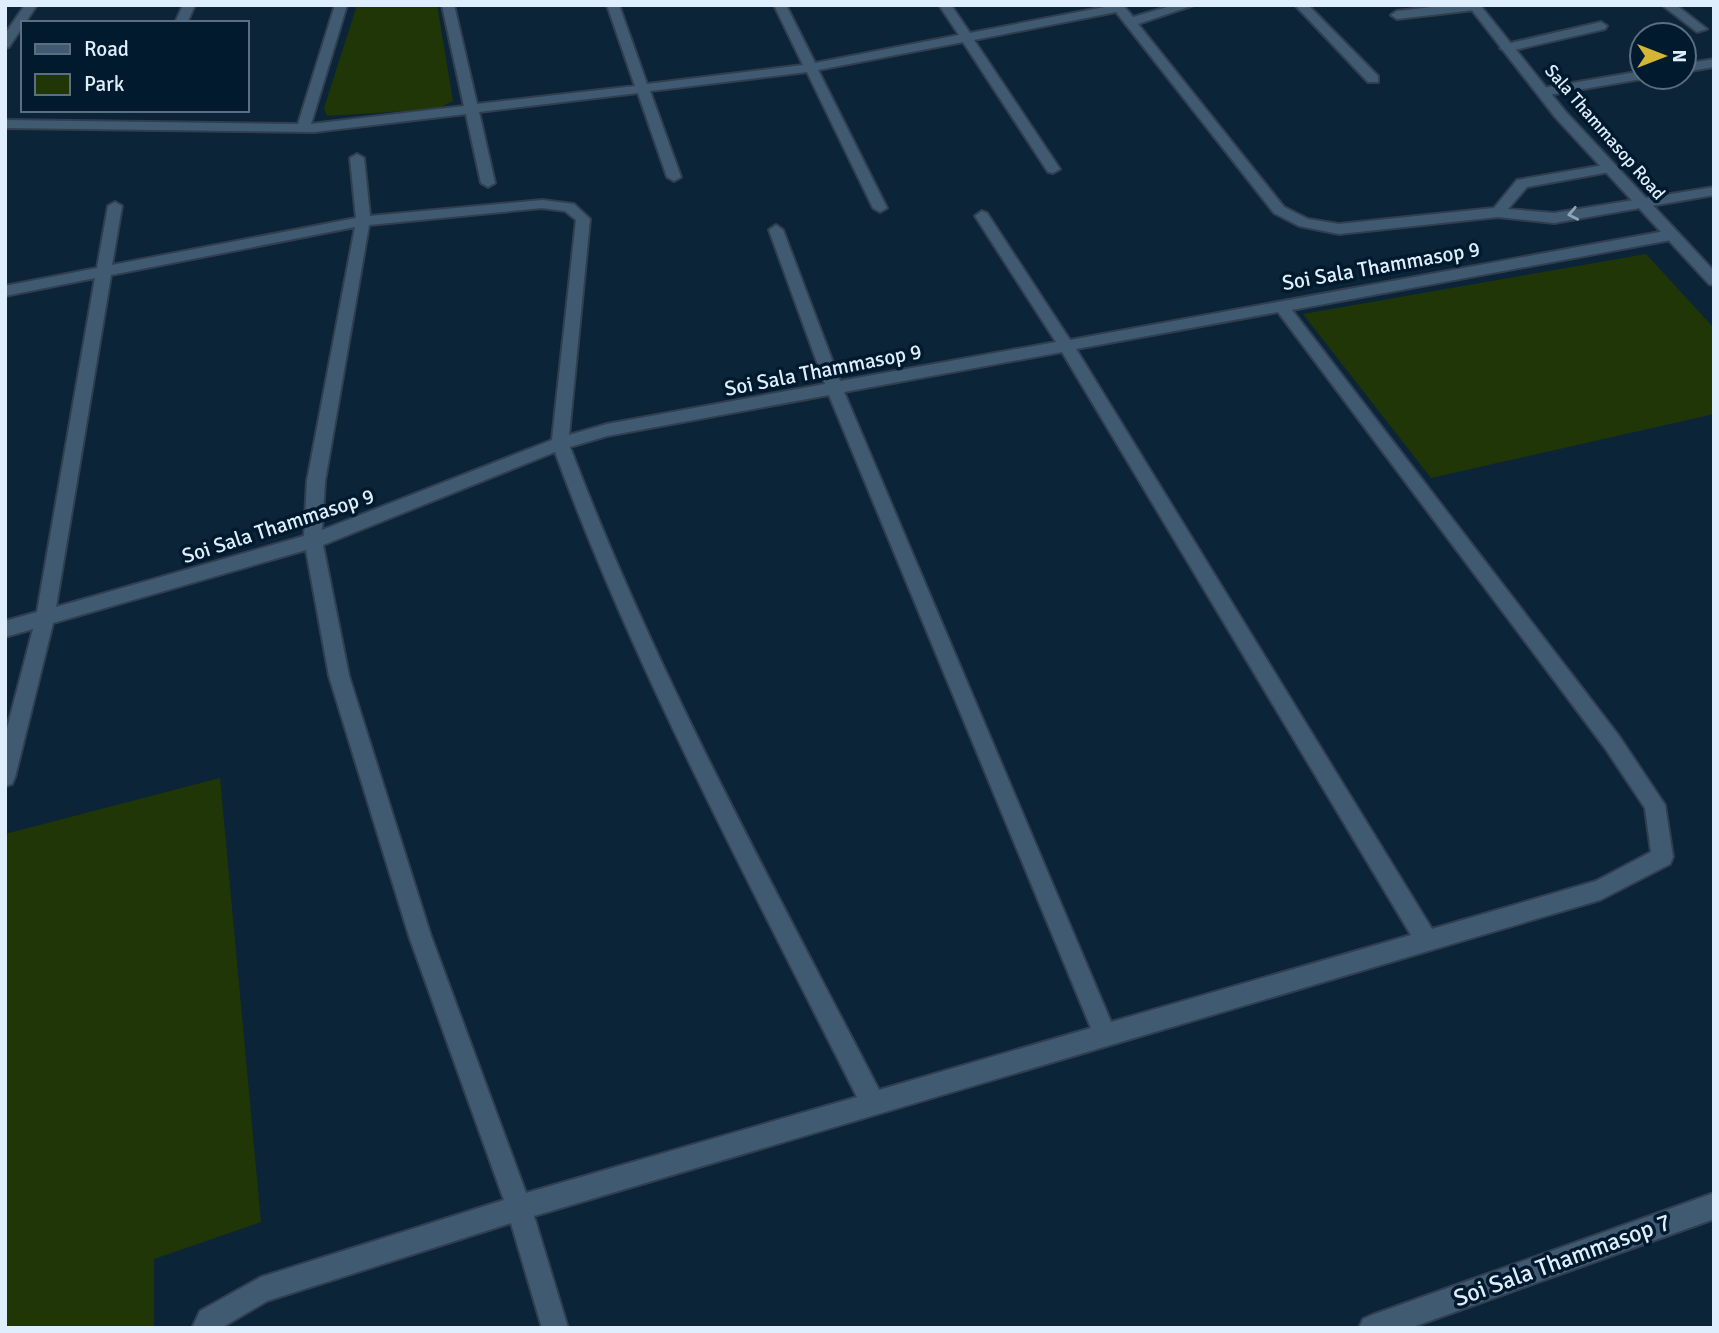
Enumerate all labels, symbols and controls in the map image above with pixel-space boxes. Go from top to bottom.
legend [21,21,248,112]
north arrow [1628,21,1698,91]
text: Road [84,36,129,62]
text: N [1667,49,1691,63]
street label: Sala Thammasop Road [1540,60,1670,204]
text: Park [84,71,125,97]
one-way arrow [1567,206,1579,221]
street label: Soi Sala Thammasop 9 [1280,236,1482,296]
street label: Soi Sala Thammasop 9 [722,338,924,402]
street label: Soi Sala Thammasop 9 [179,483,377,569]
street label: Soi Sala Thammasop 7 [1449,1207,1675,1313]

